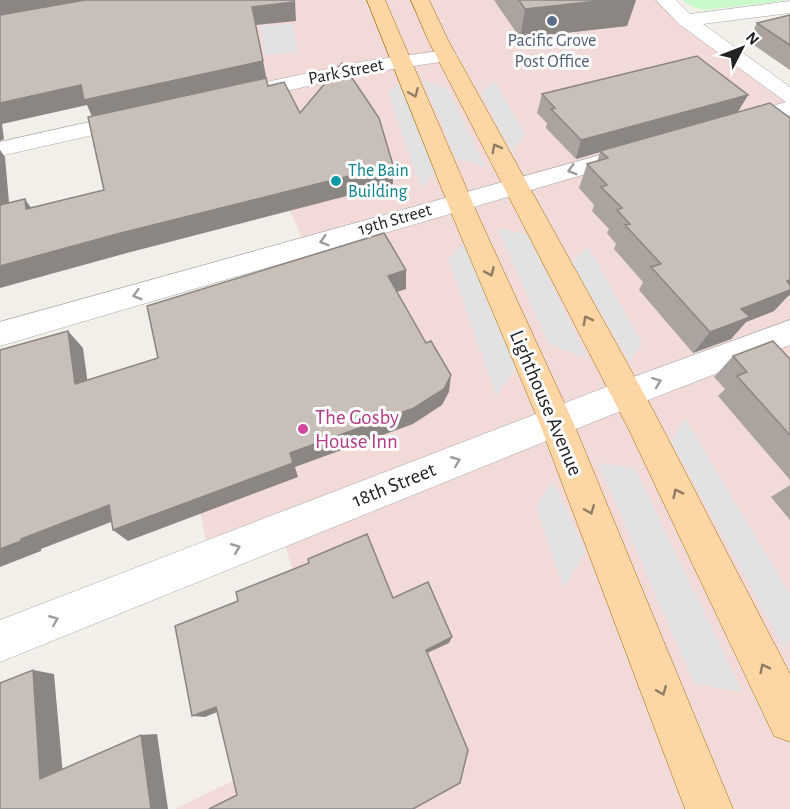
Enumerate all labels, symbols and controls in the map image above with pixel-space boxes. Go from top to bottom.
marker: Pacific Grove Post Office [545,14,559,28]
north arrow [712,18,772,78]
text: N [743,29,762,48]
place label: Pacific Grove Post Office [508,32,596,71]
street label: Park Street [307,56,385,88]
one-way arrow [407,86,419,97]
one-way arrow [492,144,503,154]
place label: The Bain Building [348,162,409,201]
one-way arrow [567,163,578,175]
marker: The Bain Building [329,174,343,188]
street label: 19th Street [356,201,434,239]
one-way arrow [319,234,330,246]
one-way arrow [483,266,495,277]
one-way arrow [132,288,143,300]
one-way arrow [583,316,594,326]
street label: Lighthouse Avenue [506,327,586,479]
one-way arrow [651,377,662,389]
place label: The Gosby House Inn [315,407,399,452]
marker: The Gosby House Inn [296,422,310,436]
one-way arrow [450,456,461,468]
street label: 18th Street [349,459,439,511]
one-way arrow [673,488,685,499]
one-way arrow [583,504,595,515]
one-way arrow [229,543,240,555]
one-way arrow [49,614,59,627]
one-way arrow [760,663,771,674]
one-way arrow [655,685,667,696]

